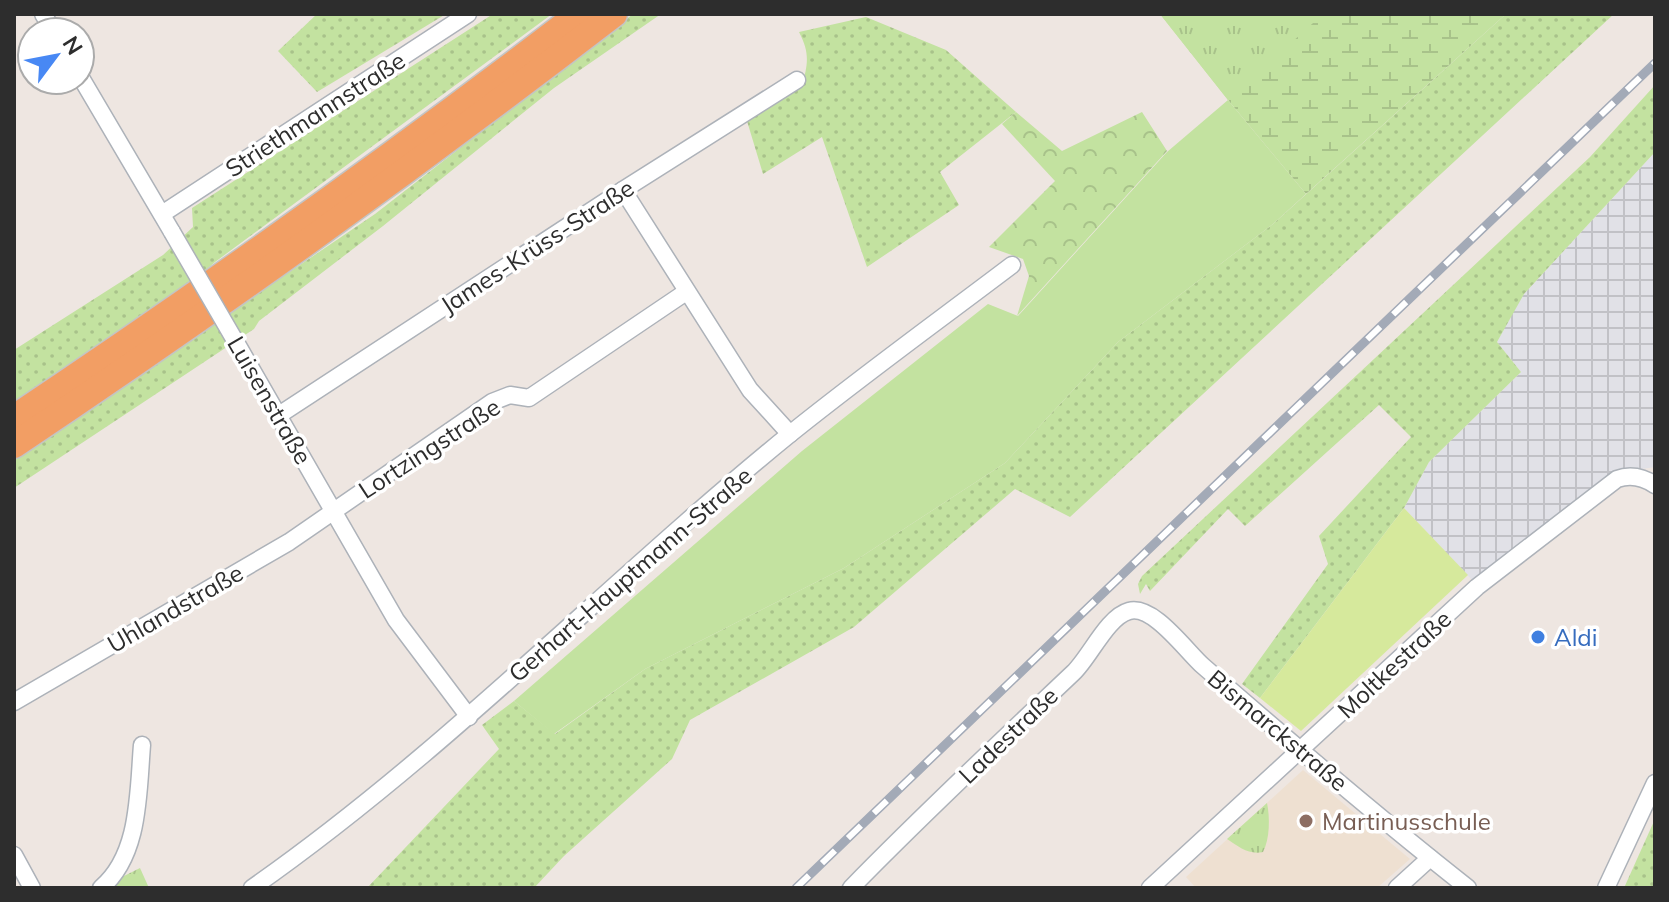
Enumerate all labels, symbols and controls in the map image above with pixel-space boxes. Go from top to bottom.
north arrow [16,16,96,96]
text: N [57,31,89,60]
street label: Striethmannstraße [219,45,411,183]
street label: James-Krüss-Straße [435,172,639,320]
street label: Luisenstraße [221,331,319,469]
street label: Lortzingstraße [353,391,505,505]
street label: Gerhart-Hauptmann-Straße [502,460,758,688]
street label: Uhlandstraße [102,557,248,659]
street label: Moltkestraße [1331,604,1457,724]
place label: Aldi [1554,622,1597,652]
marker: Aldi [1529,628,1547,646]
street label: Bismarckstraße [1202,663,1354,797]
street label: Ladestraße [952,680,1064,790]
place label: Martinusschule [1322,806,1491,836]
marker: Martinusschule [1297,812,1315,830]

